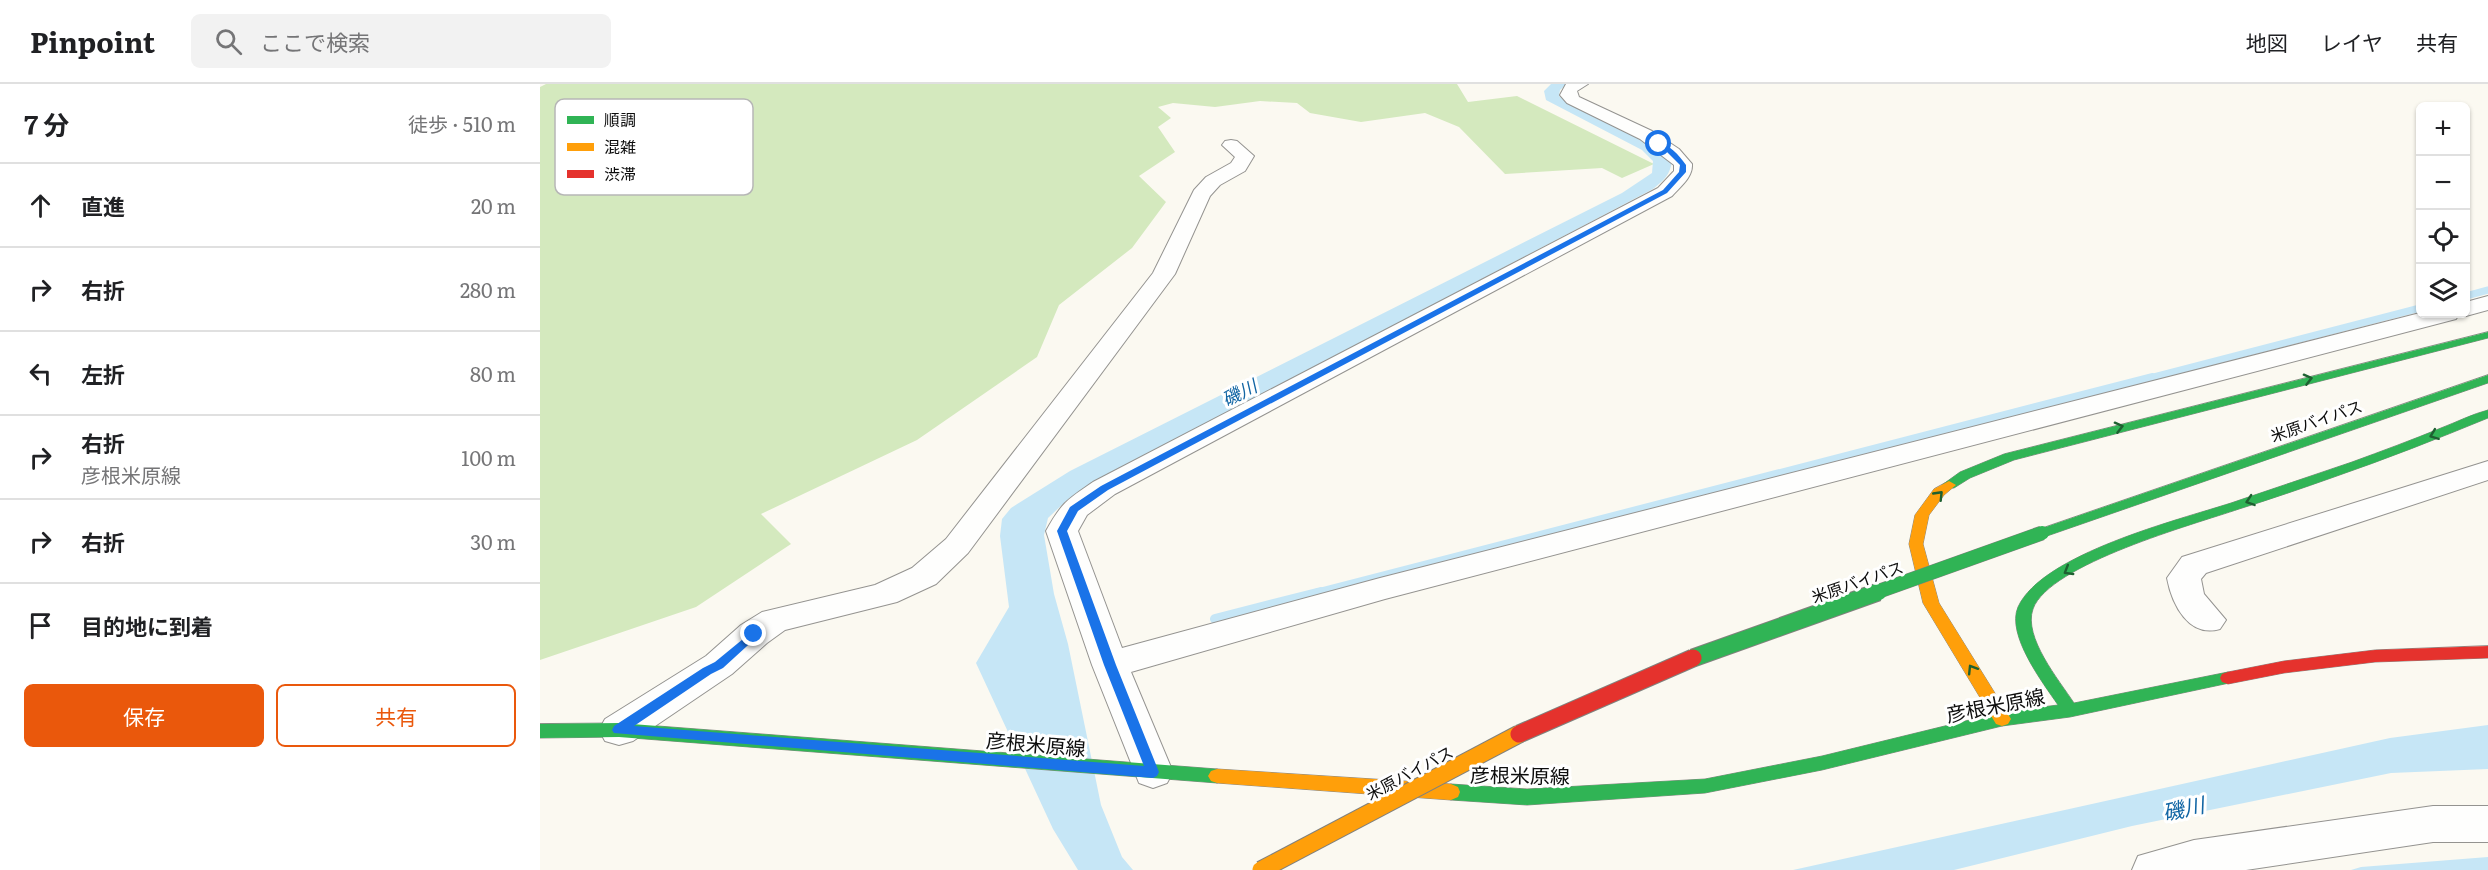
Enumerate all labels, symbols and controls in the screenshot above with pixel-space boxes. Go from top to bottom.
search box [191,14,611,68]
text: Pinpoint [30,20,155,62]
icon: search [212,25,245,58]
text: ここで検索 [260,25,370,58]
text: 地図 [2246,26,2288,57]
text: レイヤ [2321,26,2383,57]
text: 共有 [2416,26,2458,57]
legend [555,99,753,195]
map controls [2416,102,2470,318]
button: + [2416,102,2470,156]
text: 7 分 [24,104,69,143]
text: 順調 [604,107,636,131]
text: 徒歩 · 510 m [408,108,516,138]
route start [1645,130,1671,156]
text: 混雑 [604,134,636,158]
button: − [2416,156,2470,210]
text: 渋滞 [604,161,636,185]
icon: ahead [24,189,57,222]
text: 直進 [81,189,125,222]
text: 20 m [471,190,516,220]
button: locate [2416,210,2470,264]
button: layers [2416,264,2470,318]
icon: right [24,273,57,306]
text: 右折 [81,273,125,306]
text: 280 m [460,274,516,304]
icon: left [24,357,57,390]
text: 左折 [81,357,125,390]
text: 80 m [470,358,516,388]
water label: 磯川 [1217,371,1263,412]
one-way arrow [2303,374,2313,387]
street label: 米原バイパス [2267,393,2365,447]
one-way arrow [2114,422,2124,435]
text: 右折 [81,426,125,459]
one-way arrow [2429,428,2440,440]
icon: right [24,441,57,474]
text: 100 m [461,442,516,472]
text: 彦根米原線 [81,459,181,489]
one-way arrow [1932,491,1943,501]
one-way arrow [2245,494,2256,506]
icon: right [24,525,57,558]
text: 右折 [81,525,125,558]
text: 30 m [470,526,516,556]
street label: 米原バイパス [1808,554,1906,608]
one-way arrow [2064,563,2074,575]
icon: arrive [24,609,57,642]
text: 目的地に到着 [81,609,213,642]
route end [740,620,766,646]
one-way arrow [1967,665,1979,675]
street label: 彦根米原線 [1943,680,2047,728]
button: 保存 [24,684,264,747]
button: 共有 [276,684,516,747]
street label: 彦根米原線 [985,724,1087,762]
street label: 米原バイパス [1361,739,1457,805]
street label: 彦根米原線 [1470,758,1570,790]
water label: 磯川 [2159,787,2209,827]

